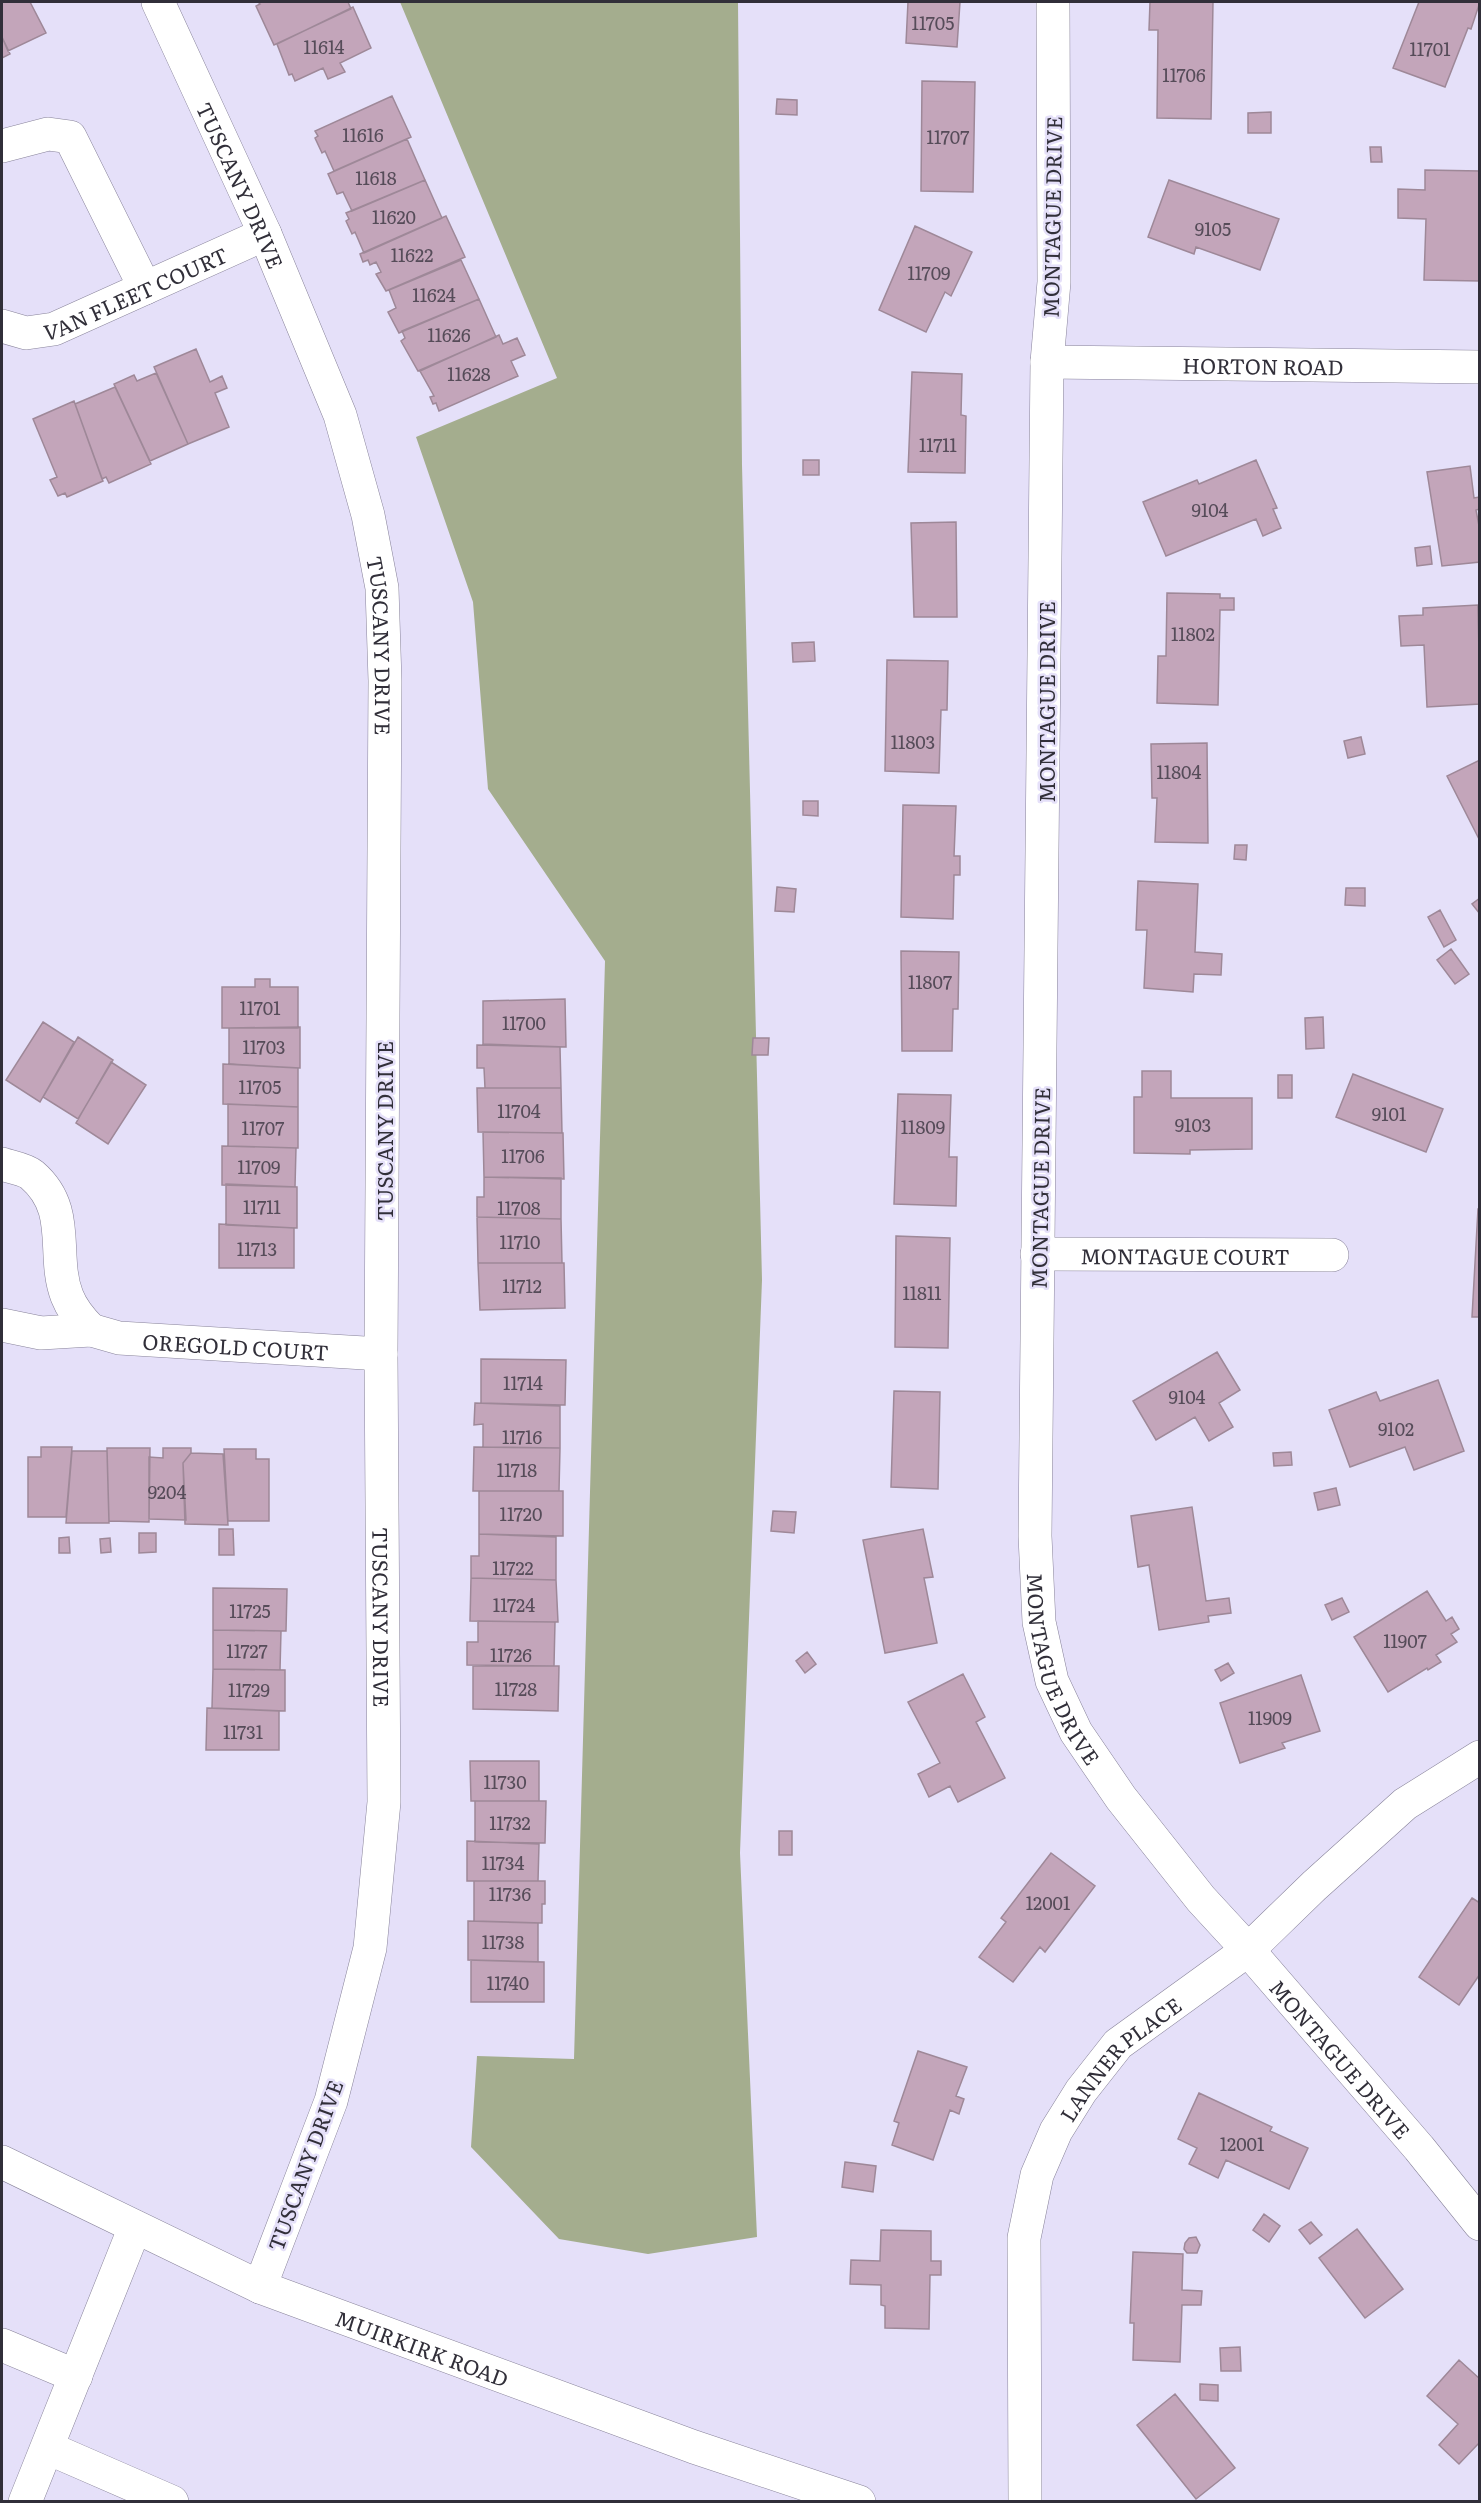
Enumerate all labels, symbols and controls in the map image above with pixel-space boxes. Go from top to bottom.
house number: 11705 [912,9,954,36]
house number: 11614 [304,33,345,60]
house number: 11701 [1410,35,1450,62]
house number: 11706 [1162,61,1206,88]
street label: TUSCANY DRIVE [190,96,293,273]
street label: MONTAGUE DRIVE [1034,116,1068,318]
house number: 11616 [342,121,384,148]
house number: 11707 [927,123,969,150]
house number: 11618 [355,164,397,191]
house number: 11620 [372,203,416,230]
house number: 9105 [1195,215,1231,242]
street label: VAN FLEET COURT [41,238,232,346]
house number: 11622 [391,241,433,268]
house number: 11709 [907,259,951,286]
house number: 11624 [412,281,456,308]
house number: 11626 [427,321,471,348]
street label: HORTON ROAD [1182,348,1344,381]
house number: 11628 [447,360,491,387]
house number: 11711 [919,431,957,458]
house number: 9104 [1191,496,1229,523]
street label: TUSCANY DRIVE [361,553,401,736]
street label: MONTAGUE DRIVE [1030,601,1061,803]
house number: 11802 [1171,620,1215,647]
house number: 11803 [891,728,935,755]
house number: 11804 [1157,758,1202,785]
house number: 11807 [908,968,952,995]
house number: 11701 [240,994,280,1021]
house number: 11700 [502,1009,546,1036]
house number: 11703 [242,1033,286,1060]
street label: TUSCANY DRIVE [368,1041,399,1221]
house number: 11705 [239,1073,281,1100]
street label: MONTAGUE DRIVE [1022,1087,1056,1289]
house number: 11704 [497,1097,541,1124]
house number: 9101 [1372,1100,1406,1127]
house number: 9103 [1175,1111,1211,1138]
house number: 11809 [901,1113,945,1140]
house number: 11707 [242,1114,284,1141]
house number: 11706 [501,1142,545,1169]
house number: 11709 [237,1153,281,1180]
house number: 11711 [243,1193,281,1220]
house number: 11708 [497,1194,541,1221]
house number: 11710 [500,1228,540,1255]
house number: 11713 [237,1235,277,1262]
street label: MONTAGUE COURT [1080,1239,1290,1270]
house number: 11712 [502,1272,542,1299]
house number: 11811 [902,1279,942,1306]
street label: OREGOLD COURT [142,1324,330,1366]
house number: 11714 [503,1369,543,1396]
house number: 9104 [1168,1383,1206,1410]
house number: 9102 [1378,1415,1414,1442]
house number: 11716 [502,1423,542,1450]
house number: 11718 [497,1456,537,1483]
house number: 9204 [148,1478,186,1505]
house number: 11720 [500,1500,542,1527]
street label: TUSCANY DRIVE [367,1527,399,1708]
house number: 11722 [492,1554,534,1581]
street label: MONTAGUE DRIVE [1021,1572,1109,1770]
house number: 11724 [493,1591,535,1618]
house number: 11725 [229,1597,271,1624]
house number: 11907 [1383,1627,1427,1654]
house number: 11727 [226,1637,268,1664]
house number: 11726 [490,1641,532,1668]
house number: 11728 [495,1675,537,1702]
house number: 11729 [228,1676,270,1703]
house number: 11909 [1248,1704,1292,1731]
house number: 11731 [223,1718,263,1745]
house number: 11730 [483,1768,527,1795]
house number: 11732 [489,1809,531,1836]
house number: 11734 [482,1849,524,1876]
house number: 11736 [489,1880,532,1907]
house number: 12001 [1026,1889,1070,1916]
house number: 11738 [482,1928,524,1955]
house number: 11740 [487,1969,529,1996]
street label: MONTAGUE DRIVE [1264,1971,1419,2144]
street label: LANNER PLACE [1051,1988,1187,2127]
street label: TUSCANY DRIVE [259,2075,349,2255]
house number: 12001 [1220,2130,1264,2157]
street label: MUIRKIRK ROAD [332,2301,514,2393]

